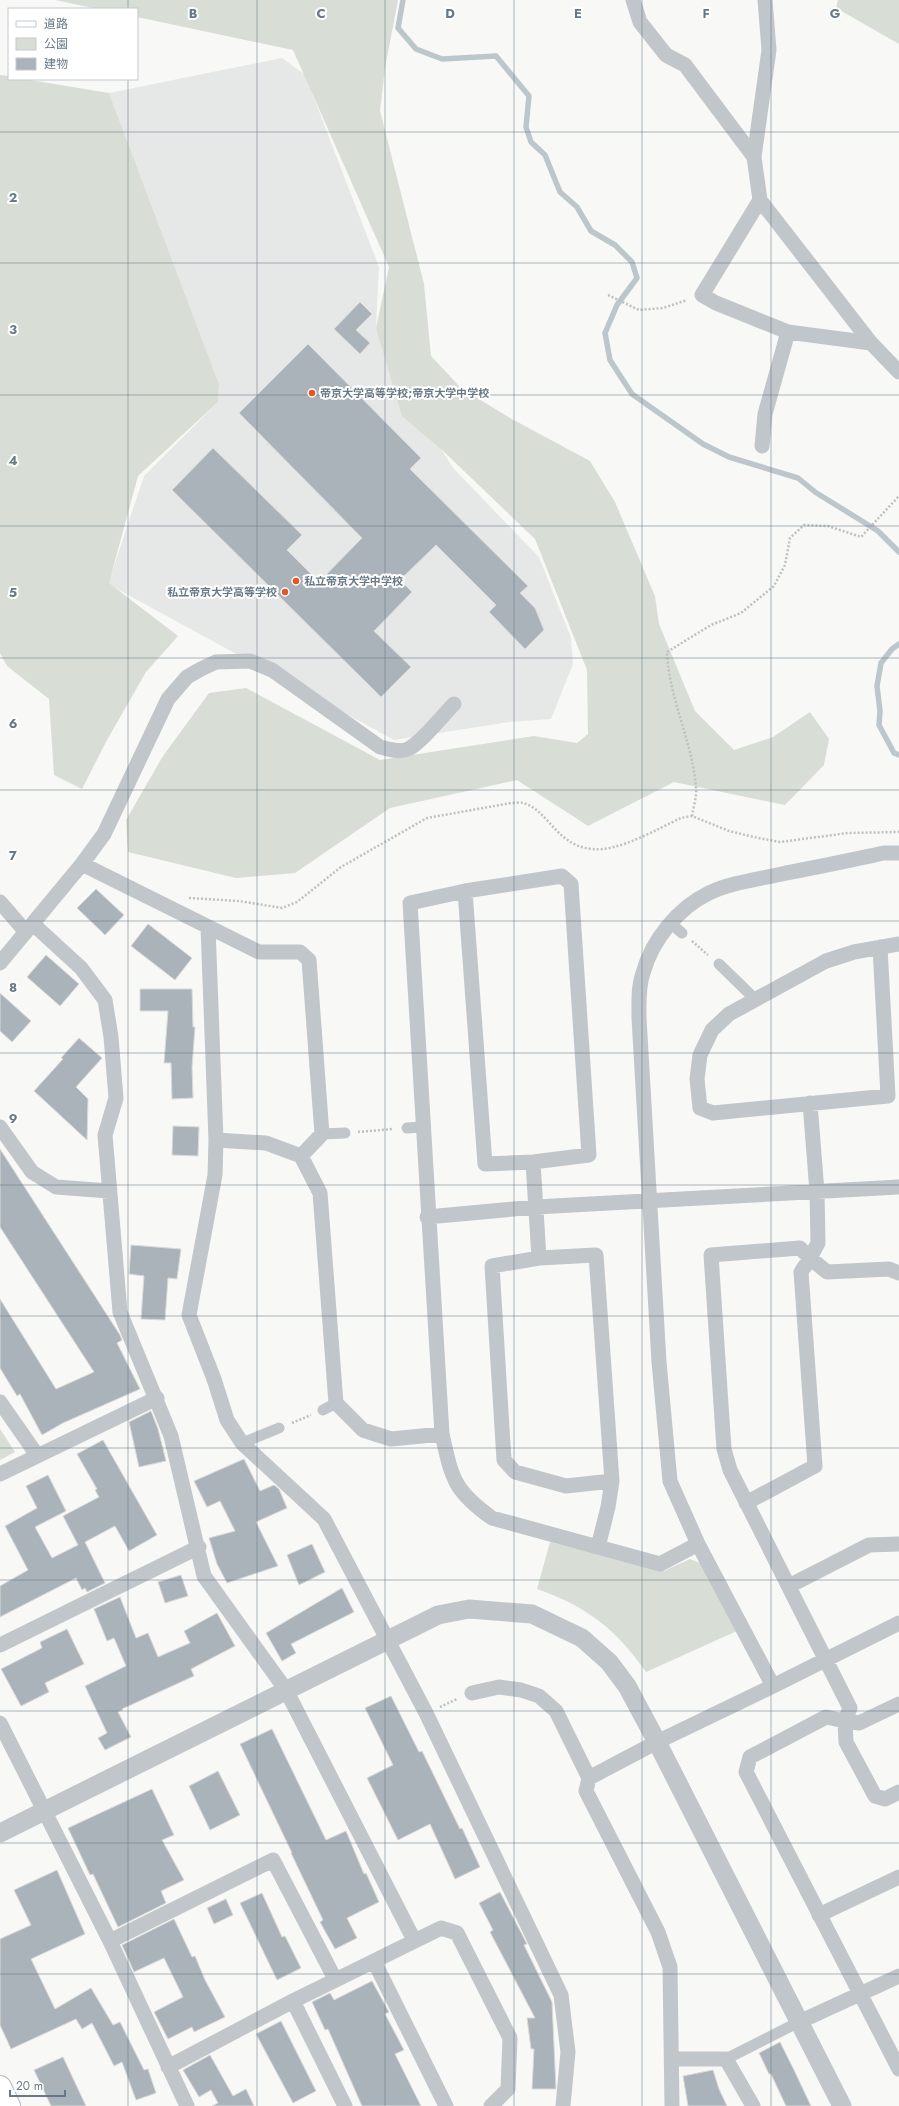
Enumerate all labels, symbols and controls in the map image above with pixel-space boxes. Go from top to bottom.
text: B [189,4,198,23]
text: C [316,4,326,23]
text: D [445,4,455,23]
text: E [574,4,582,23]
text: F [702,4,710,23]
text: G [830,4,841,23]
legend [8,8,138,80]
text: 道路 [44,15,68,33]
text: 公園 [44,35,68,53]
text: 建物 [44,55,68,73]
text: 2 [9,188,17,207]
text: 3 [9,320,17,339]
place label: 帝京大学高等学校;帝京大学中学校 [320,385,489,401]
marker: 帝京大学高等学校;帝京大学中学校 [307,388,317,398]
text: 4 [8,451,18,470]
place label: 私立帝京大学中学校 [304,573,403,589]
marker: 私立帝京大学中学校 [291,576,301,586]
text: 5 [9,583,17,602]
place label: 私立帝京大学高等学校 [167,584,277,600]
marker: 私立帝京大学高等学校 [280,587,290,597]
text: 6 [9,714,18,733]
text: 7 [9,846,17,865]
text: 8 [9,978,17,997]
text: 9 [9,1109,18,1128]
scale bar [10,2072,65,2098]
text: 20 m [16,2077,43,2095]

